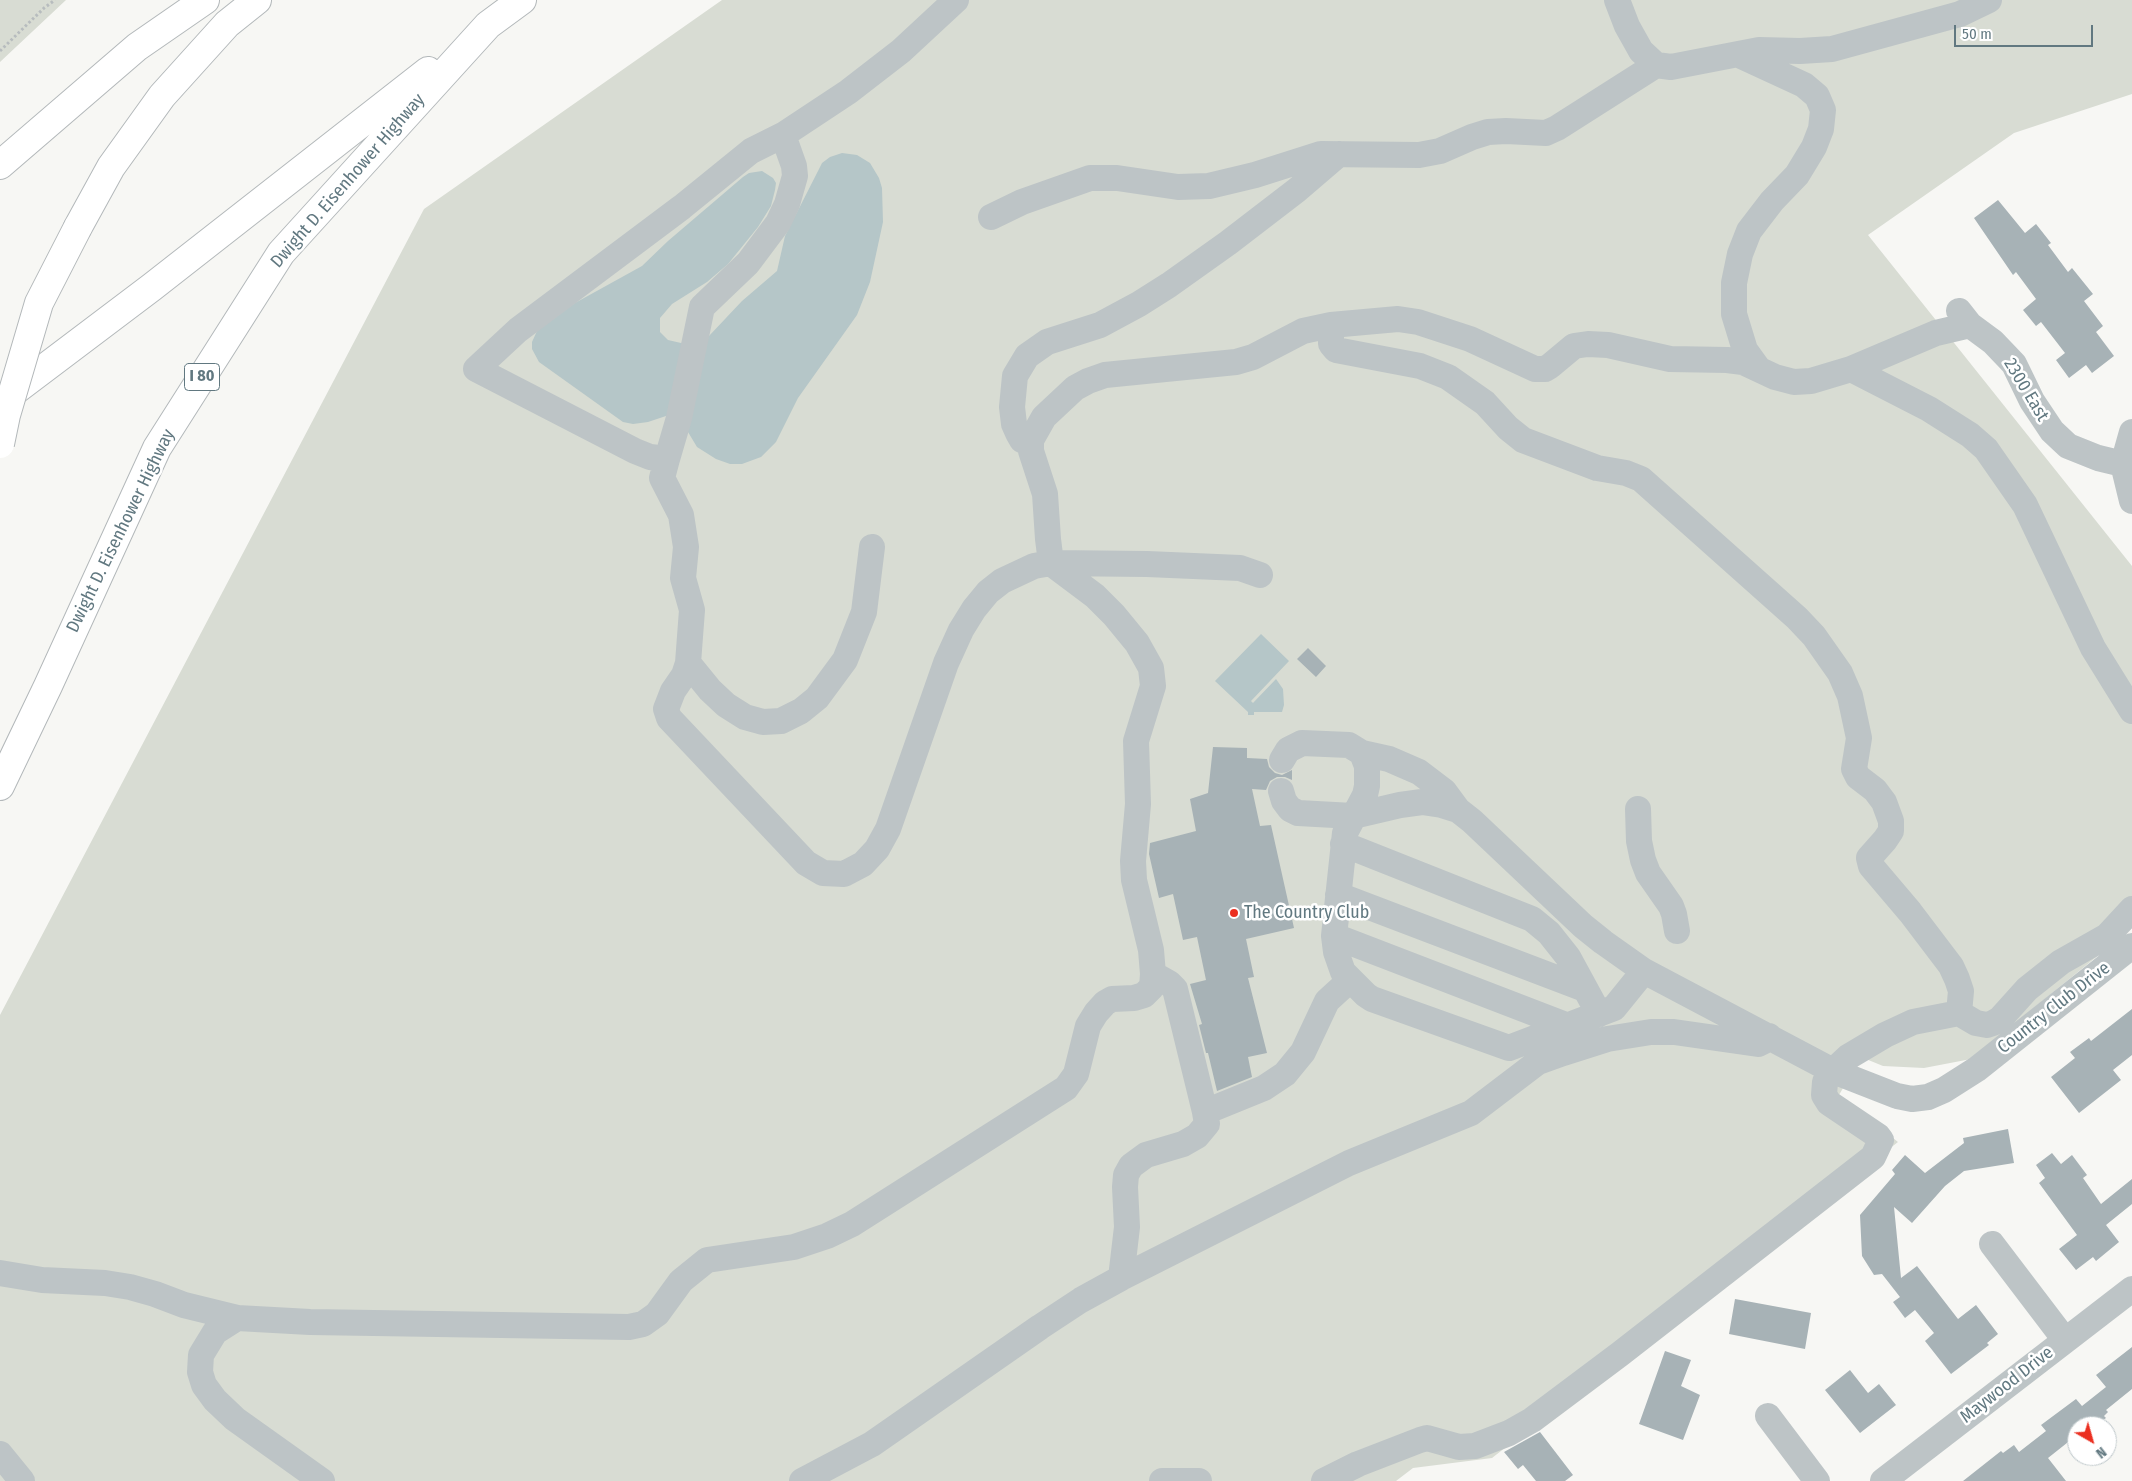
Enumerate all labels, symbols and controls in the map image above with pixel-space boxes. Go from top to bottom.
scale bar [1957,15,2096,47]
text: 50 m [1962,25,1992,43]
street label: Dwight D. Eisenhower Highway [266,89,430,273]
street label: 2300 East [1999,355,2053,425]
road number: I 80 [184,364,220,391]
street label: Dwight D. Eisenhower Highway [62,426,180,636]
place label: The Country Club [1244,902,1369,924]
marker: The Country Club [1228,907,1240,919]
street label: Country Club Drive [1994,957,2114,1059]
street label: Maywood Drive [1956,1342,2058,1428]
north arrow [2067,1416,2117,1466]
text: N [2092,1443,2109,1462]

